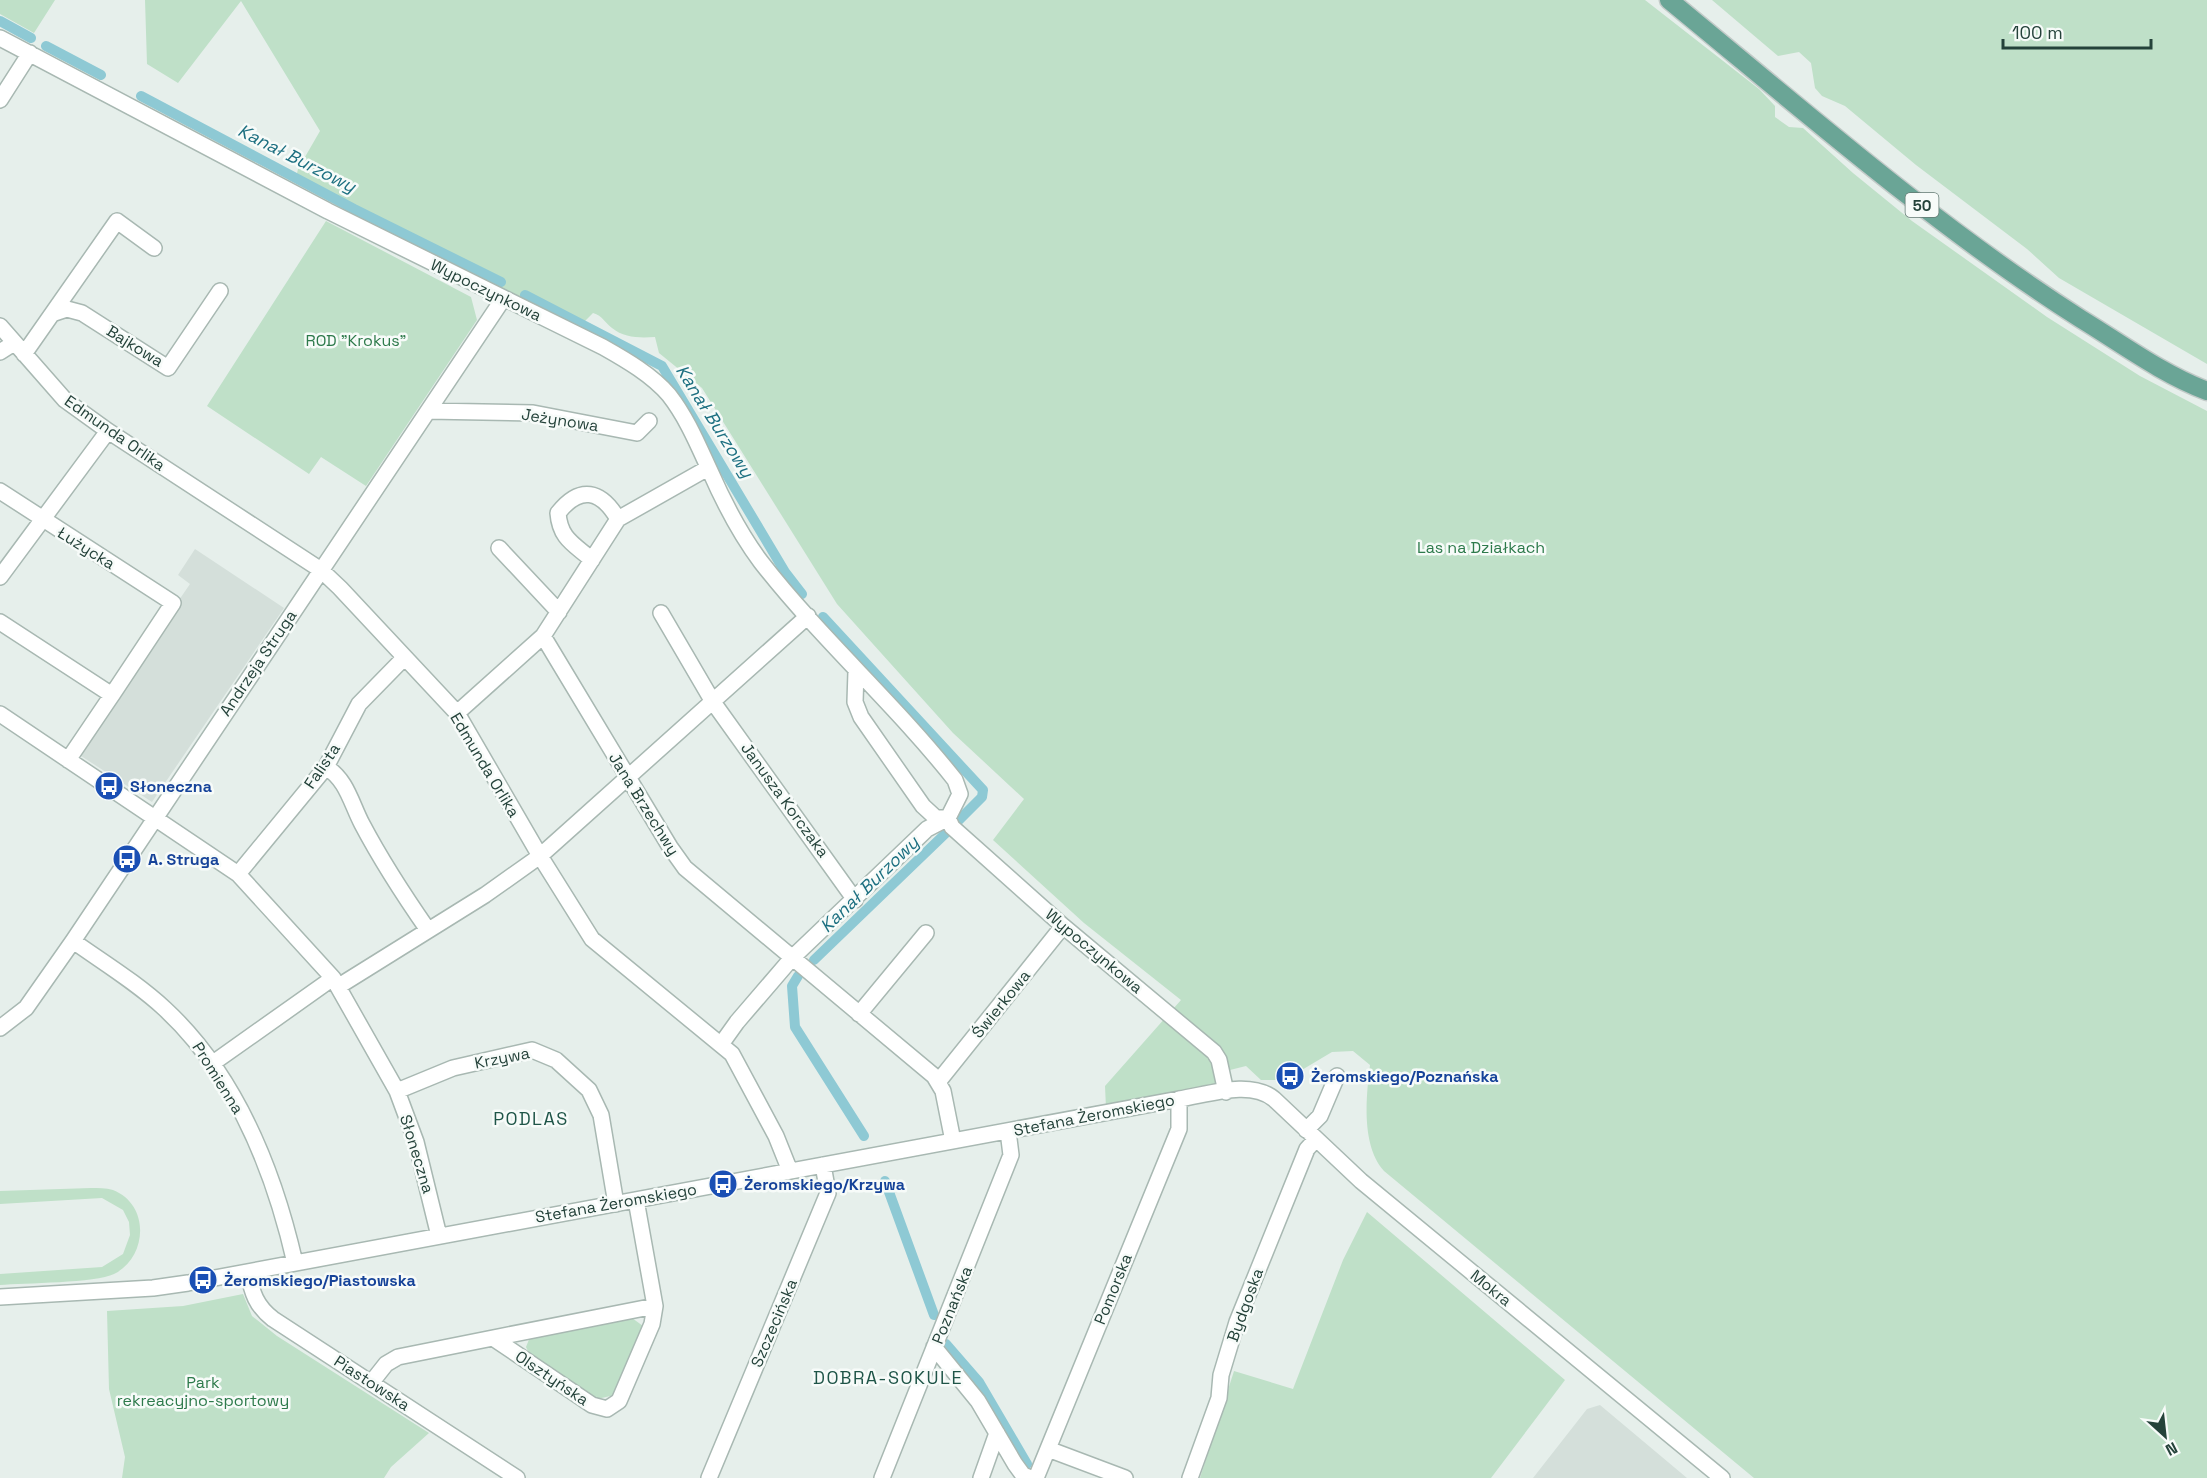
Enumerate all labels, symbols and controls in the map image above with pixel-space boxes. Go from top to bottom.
scale bar [2003,12,2152,50]
text: 100 m [2012,21,2063,44]
water label: Kanał Burzowy [234,118,361,198]
road number: 50 [1906,193,1938,217]
street label: Wypoczynkowa [427,254,545,326]
street label: Bajkowa [102,320,168,372]
park label: ROD "Krokus" [306,330,406,351]
water label: Kanał Burzowy [671,360,759,483]
street label: Edmunda Orlika [60,390,170,476]
street label: Jeżynowa [520,404,600,436]
street label: Łużycka [53,522,119,574]
park label: Las na Działkach [1417,537,1545,558]
street label: Andrzeja Struga [215,606,301,720]
street label: Edmunda Orlika [446,709,524,821]
street label: Janusza Korczaka [736,738,834,862]
street label: Falista [299,739,345,793]
street label: Jana Brzechwy [604,749,684,859]
bus stop icon: Słoneczna [93,770,125,802]
place label: Słoneczna [130,776,212,797]
water label: Kanał Burzowy [815,830,924,937]
bus stop icon: A. Struga [111,843,143,875]
place label: A. Struga [148,849,219,870]
street label: Wypoczynkowa [1041,904,1147,998]
street label: Świerkowa [967,966,1035,1042]
street label: Promienna [188,1038,248,1118]
street label: Krzywa [473,1042,531,1074]
bus stop icon: Żeromskiego/Poznańska [1274,1060,1306,1092]
place label: Żeromskiego/Poznańska [1311,1066,1499,1087]
street label: Stefana Żeromskiego [1012,1089,1176,1141]
district label: PODLAS [493,1107,569,1130]
street label: Słoneczna [395,1112,439,1196]
bus stop icon: Żeromskiego/Krzywa [707,1168,739,1200]
place label: Żeromskiego/Krzywa [744,1174,905,1195]
street label: Stefana Żeromskiego [534,1178,698,1228]
street label: Pomorska [1089,1250,1137,1328]
street label: Poznańska [927,1263,977,1347]
bus stop icon: Żeromskiego/Piastowska [187,1264,219,1296]
street label: Bydgoska [1222,1265,1268,1345]
street label: Mokra [1466,1265,1516,1311]
place label: Żeromskiego/Piastowska [224,1270,416,1291]
street label: Szczecińska [746,1276,802,1370]
street label: Olsztyńska [511,1346,593,1410]
street label: Piastowska [330,1351,414,1415]
district label: DOBRA-SOKULE [813,1366,963,1389]
park label: Park rekreacyjno-sportowy [117,1372,289,1411]
north arrow [2135,1406,2195,1466]
text: N [2162,1437,2181,1461]

